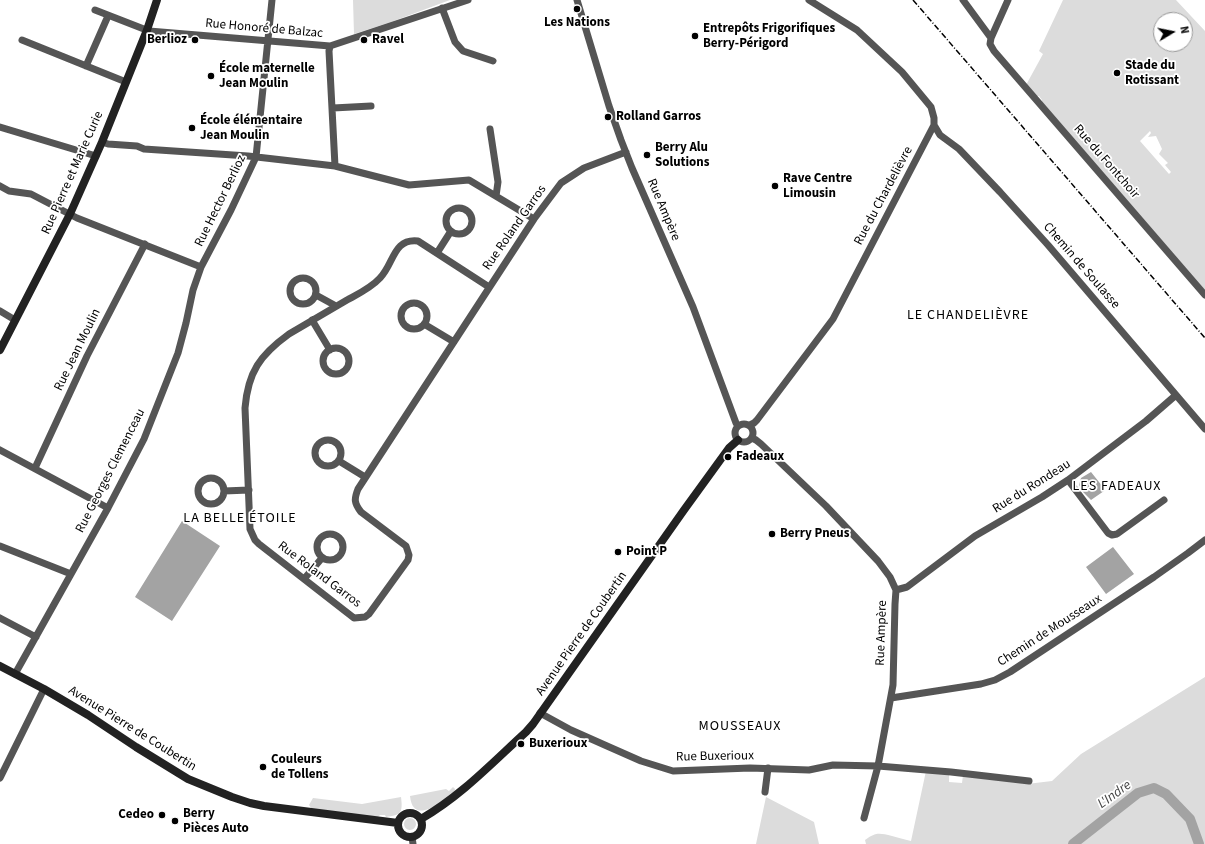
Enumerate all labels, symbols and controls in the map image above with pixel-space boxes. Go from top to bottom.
marker: Les Nations [572,4,582,14]
north arrow [1153,12,1193,52]
place label: Les Nations [544,15,610,31]
street label: Rue Honoré de Balzac [204,16,324,42]
place label: Entrepôts Frigorifiques Berry-Périgord [703,21,835,52]
text: N [1176,25,1192,35]
marker: Entrepôts Frigorifiques Berry-Périgord [690,31,700,41]
place label: Berlioz [147,32,187,48]
place label: Ravel [372,32,404,48]
marker: Berlioz [190,35,200,45]
marker: Ravel [359,35,369,45]
place label: Stade du Rotissant [1125,58,1179,89]
place label: École maternelle Jean Moulin [219,61,315,92]
marker: Stade du Rotissant [1112,68,1122,78]
marker: École maternelle Jean Moulin [206,71,216,81]
street label: Rue Pierre et Marie Curie [39,109,107,237]
place label: Rolland Garros [616,109,701,125]
marker: Rolland Garros [603,112,613,122]
place label: École élémentaire Jean Moulin [200,113,302,144]
street label: Rue du Fontchoir [1070,122,1142,202]
marker: École élémentaire Jean Moulin [187,123,197,133]
place label: Berry Alu Solutions [655,140,710,171]
street label: Rue du Chardelièvre [851,144,917,248]
marker: Berry Alu Solutions [642,150,652,160]
street label: Rue Hector Berlioz [192,153,250,249]
place label: Rave Centre Limousin [783,171,852,202]
street label: Rue Ampère [643,177,683,243]
marker: Rave Centre Limousin [770,181,780,191]
street label: Rue Roland Garros [480,182,550,274]
street label: Chemin de Soulasse [1039,220,1123,312]
street label: Rue Jean Moulin [51,306,105,394]
district label: LE CHANDELIÈVRE [907,308,1029,324]
street label: Rue Georges Clemenceau [73,406,149,536]
place label: Fadeaux [736,449,784,465]
marker: Fadeaux [723,452,733,462]
street label: Rue du Rondeau [990,457,1074,517]
district label: LES FADEAUX [1073,479,1161,495]
district label: LA BELLE ÉTOILE [183,511,297,527]
place label: Berry Pneus [780,526,849,542]
marker: Berry Pneus [767,529,777,539]
street label: Rue Roland Garros [274,539,364,611]
place label: Point P [626,544,667,560]
marker: Point P [613,547,623,557]
street label: Avenue Pierre de Coubertin [533,569,631,699]
street label: Chemin de Mousseaux [995,591,1105,671]
street label: Rue Ampère [873,600,891,666]
street label: Avenue Pierre de Coubertin [65,683,199,775]
district label: MOUSSEAUX [699,719,781,735]
place label: Buxerioux [529,736,587,752]
marker: Buxerioux [516,739,526,749]
street label: Rue Buxerioux [676,749,754,765]
place label: Couleurs de Tollens [271,752,329,783]
marker: Couleurs de Tollens [258,762,268,772]
water label: L'Indre [1095,777,1135,813]
place label: Berry Pièces Auto [183,806,249,837]
place label: Cedeo [118,807,154,823]
marker: Cedeo [157,810,167,820]
marker: Berry Pièces Auto [170,816,180,826]

